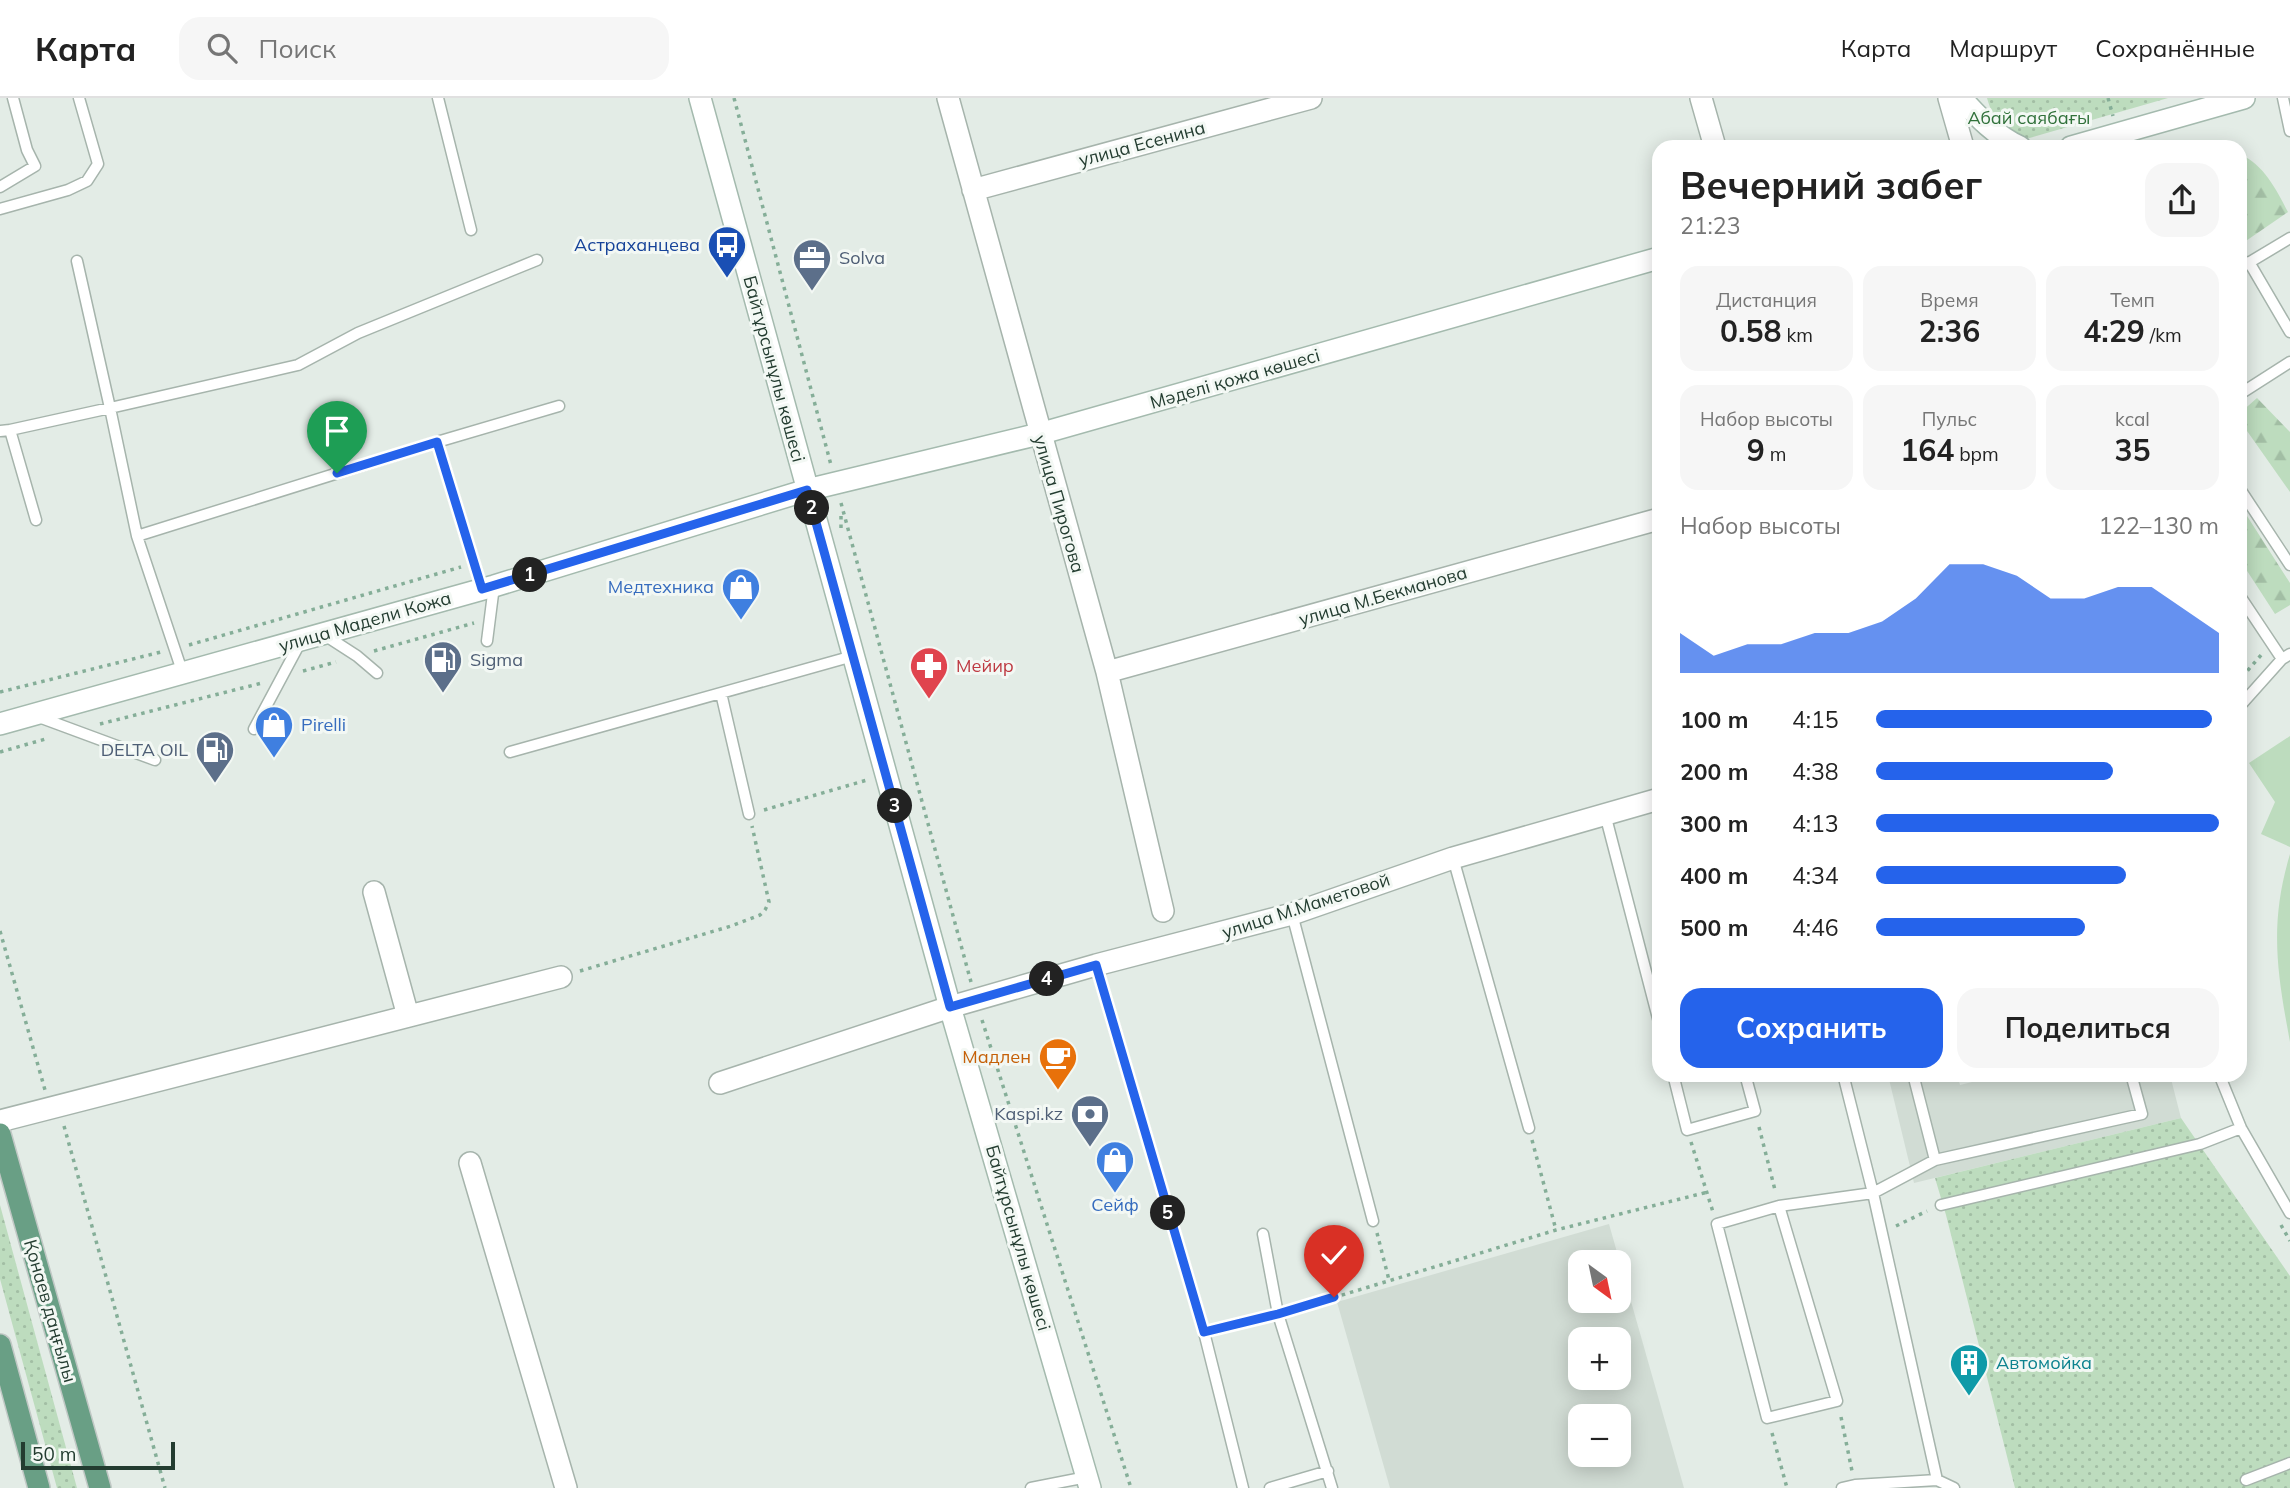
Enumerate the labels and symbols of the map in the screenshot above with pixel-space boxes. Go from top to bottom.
park label: Абай саябағы [1968,106,2090,129]
street label: улица Есенина [1076,116,1208,171]
bus stop icon: Астраханцева [706,224,748,279]
place label: Астраханцева [574,233,700,256]
office icon: Solva [791,237,833,292]
place label: Solva [839,246,885,269]
street label: Байтұрсынұлы көшесі [739,273,810,465]
street label: Мәделі қожа көшесі [1147,343,1322,414]
pin [307,401,367,473]
street label: улица Пирогова [1029,432,1090,576]
pin: 2 [794,490,830,526]
pin: 1 [512,558,548,592]
street label: улица М.Бекманова [1296,560,1470,631]
shop icon: Медтехника [720,566,762,621]
place label: Медтехника [608,575,714,598]
street label: улица Мадели Кожа [276,586,454,657]
fuel station icon: Sigma [422,639,464,694]
pharmacy icon: Мейир [908,645,950,700]
place label: Sigma [470,648,523,671]
place label: Мейир [956,654,1014,677]
shop icon: Pirelli [253,704,295,759]
place label: Pirelli [301,713,346,736]
fuel station icon: DELTA OIL [194,729,236,784]
place label: DELTA OIL [101,738,188,761]
pin: 3 [878,788,912,824]
street label: улица М.Маметовой [1219,868,1393,944]
pin: 4 [1030,962,1064,996]
cafe icon: Мадлен [1037,1036,1079,1091]
place label: Мадлен [962,1045,1031,1068]
bank icon: Kaspi.kz [1069,1093,1111,1148]
place label: Kaspi.kz [994,1102,1063,1125]
shop icon: Сейф [1094,1139,1136,1194]
street label: Байтұрсынұлы көшесі [981,1142,1056,1333]
place label: Сейф [1091,1193,1139,1216]
pin: 5 [1150,1196,1186,1230]
pin [1304,1225,1364,1297]
street label: Қонаев даңғылы [19,1237,82,1385]
north arrow [1568,1250,1631,1312]
building icon: Автомойка [1948,1342,1990,1397]
place label: Автомойка [1996,1351,2092,1374]
scale bar [21,1439,175,1471]

